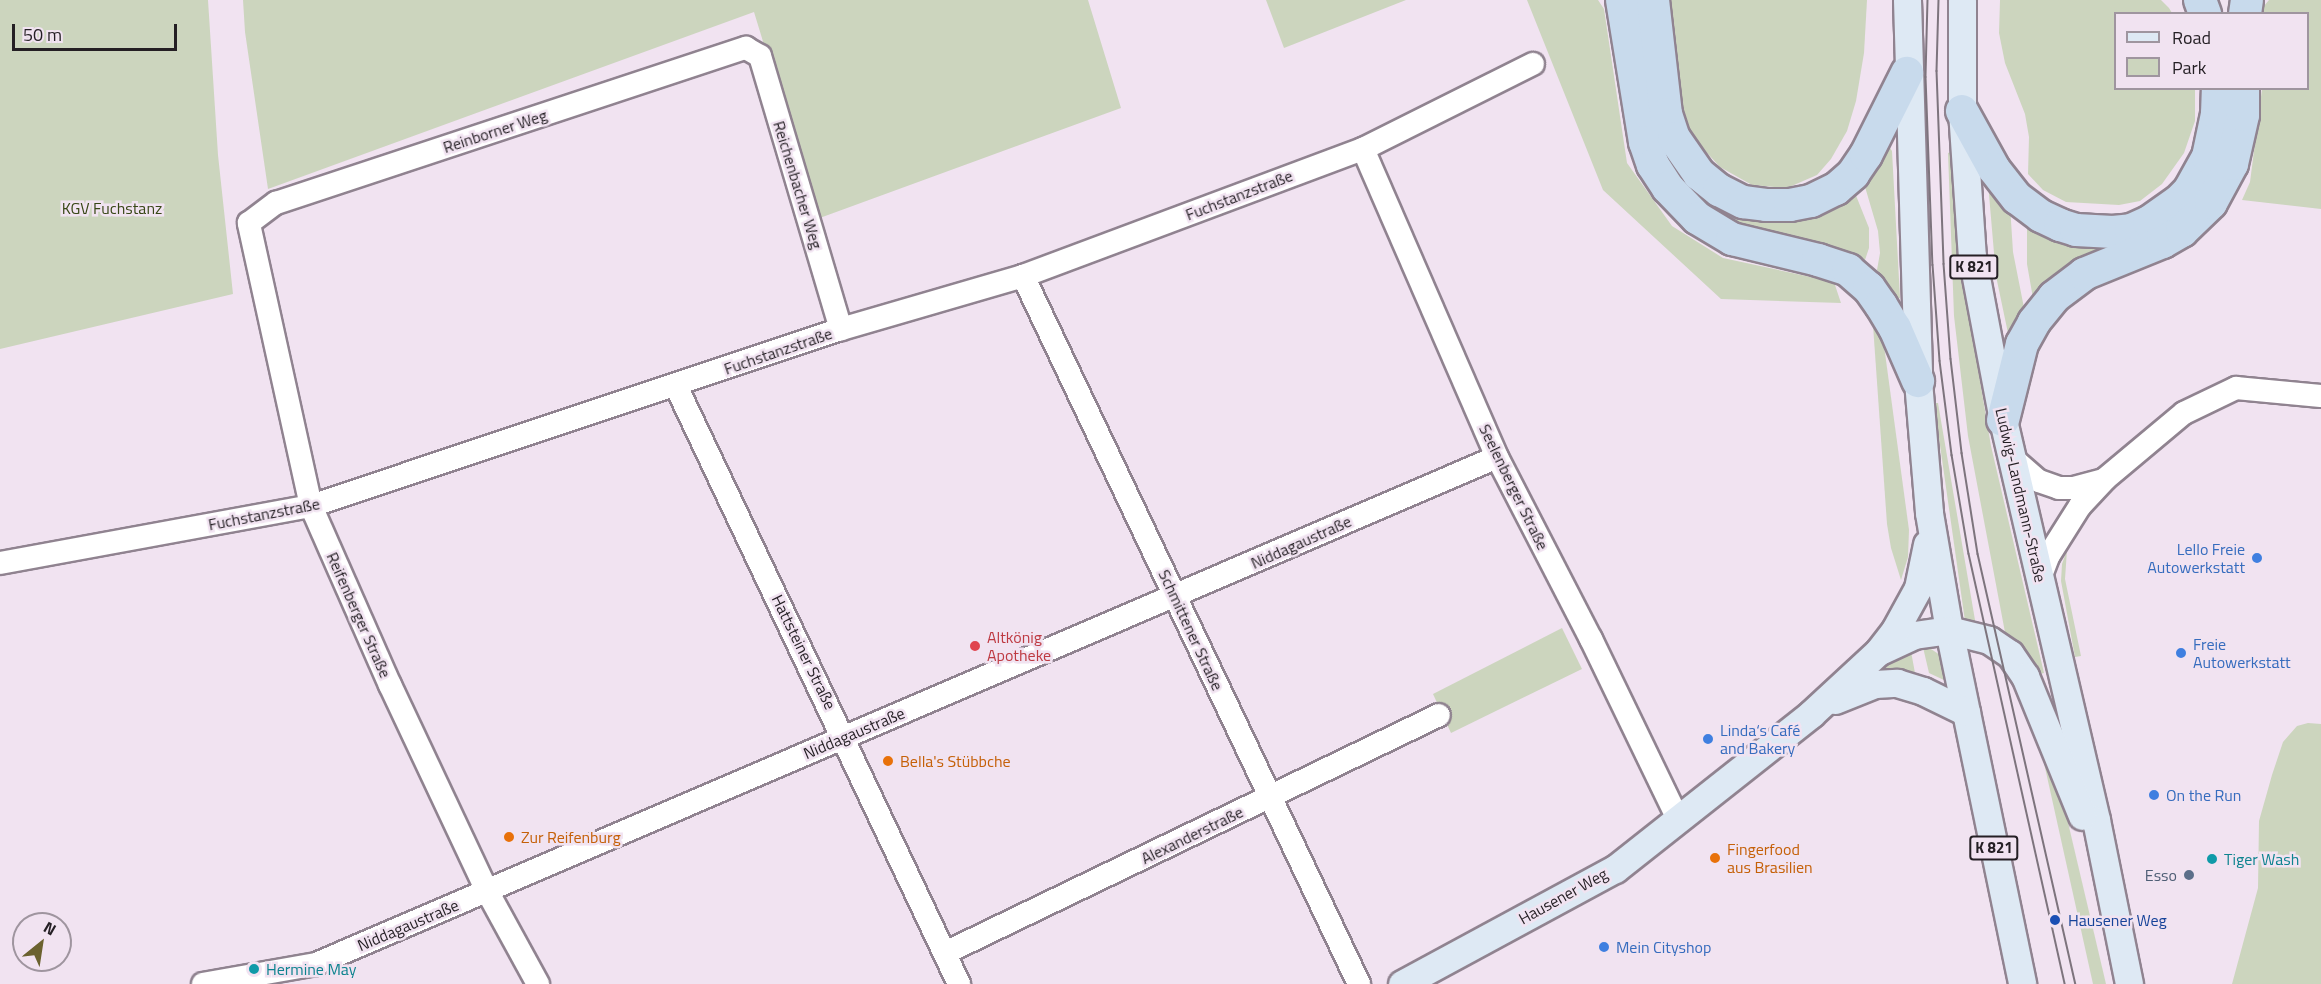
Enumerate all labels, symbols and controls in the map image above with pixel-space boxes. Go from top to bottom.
scale bar [15,12,180,50]
legend [2114,12,2309,90]
text: 50 m [23,21,62,48]
text: Road [2172,24,2211,51]
text: Park [2172,54,2206,81]
street label: Reinborner Weg [441,105,549,157]
street label: Reichenbacher Weg [769,119,827,251]
street label: Fuchstanzstraße [1183,166,1295,224]
park label: KGV Fuchstanz [62,198,162,218]
road number: K 821 [1948,255,2000,279]
street label: Fuchstanzstraße [721,324,835,378]
street label: Ludwig-Landmann-Straße [1992,406,2050,584]
street label: Seelenberger Straße [1475,421,1553,553]
street label: Fuchstanzstraße [207,494,321,534]
street label: Niddagaustraße [1248,511,1354,573]
place label: Lello Freie Autowerkstatt [2147,539,2245,577]
street label: Reifenberger Straße [323,549,395,681]
marker: Lello Freie Autowerkstatt [2250,551,2264,565]
street label: Schmittener Straße [1155,567,1227,693]
street label: Hattsteiner Straße [768,591,840,713]
place label: Altkönig Apotheke [987,627,1051,665]
place label: Freie Autowerkstatt [2193,634,2291,672]
marker: Altkönig Apotheke [968,639,982,653]
marker: Freie Autowerkstatt [2174,646,2188,660]
street label: Niddagaustraße [801,703,907,763]
place label: Linda‘s Café and Bakery [1720,720,1800,758]
marker: Linda‘s Café and Bakery [1701,732,1715,746]
place label: Bella's Stübbche [900,751,1011,771]
marker: Bella's Stübbche [881,754,895,768]
place label: On the Run [2166,785,2241,805]
marker: On the Run [2147,788,2161,802]
street label: Alexanderstraße [1138,802,1246,868]
place label: Zur Reifenburg [521,827,621,847]
marker: Zur Reifenburg [502,830,516,844]
road number: K 821 [1968,836,2020,860]
place label: Fingerfood aus Brasilien [1727,839,1813,877]
place label: Tiger Wash [2224,849,2299,869]
marker: Fingerfood aus Brasilien [1708,851,1722,865]
marker: Tiger Wash [2205,852,2219,866]
street label: Hausener Weg [1515,864,1611,928]
place label: Esso [2145,865,2177,885]
marker: Esso [2182,868,2196,882]
street label: Niddagaustraße [355,895,461,955]
place label: Hausener Weg [2068,910,2167,930]
marker: Hausener Weg [2046,911,2064,929]
north arrow [12,912,72,972]
text: N [39,915,61,941]
place label: Mein Cityshop [1616,937,1711,957]
marker: Mein Cityshop [1597,940,1611,954]
place label: Hermine May [266,959,357,979]
marker: Hermine May [247,962,261,976]

